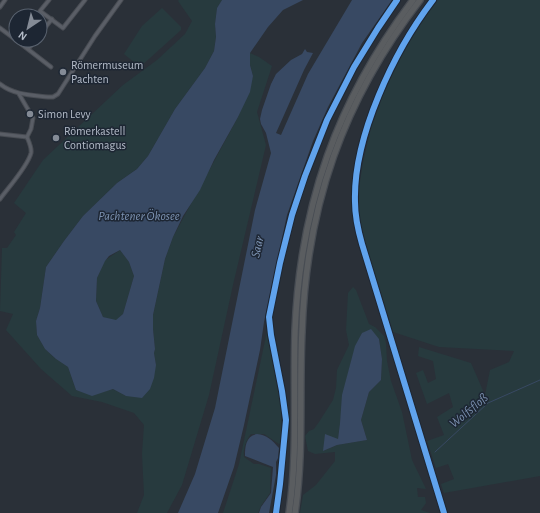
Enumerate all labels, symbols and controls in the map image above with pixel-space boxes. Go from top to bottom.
north arrow [8,8,48,48]
text: N [16,29,29,42]
place label: Römermuseum Pachten [71,59,143,85]
marker: Römermuseum Pachten [58,67,68,77]
place label: Simon Levy [38,108,91,121]
marker: Simon Levy [25,109,35,119]
place label: Römerkastell Contiomagus [64,125,126,151]
marker: Römerkastell Contiomagus [51,133,61,143]
water label: Pachtener Ökosee [98,209,180,223]
water label: Saar [249,234,267,259]
water label: Wolfsfloß [447,391,491,431]

